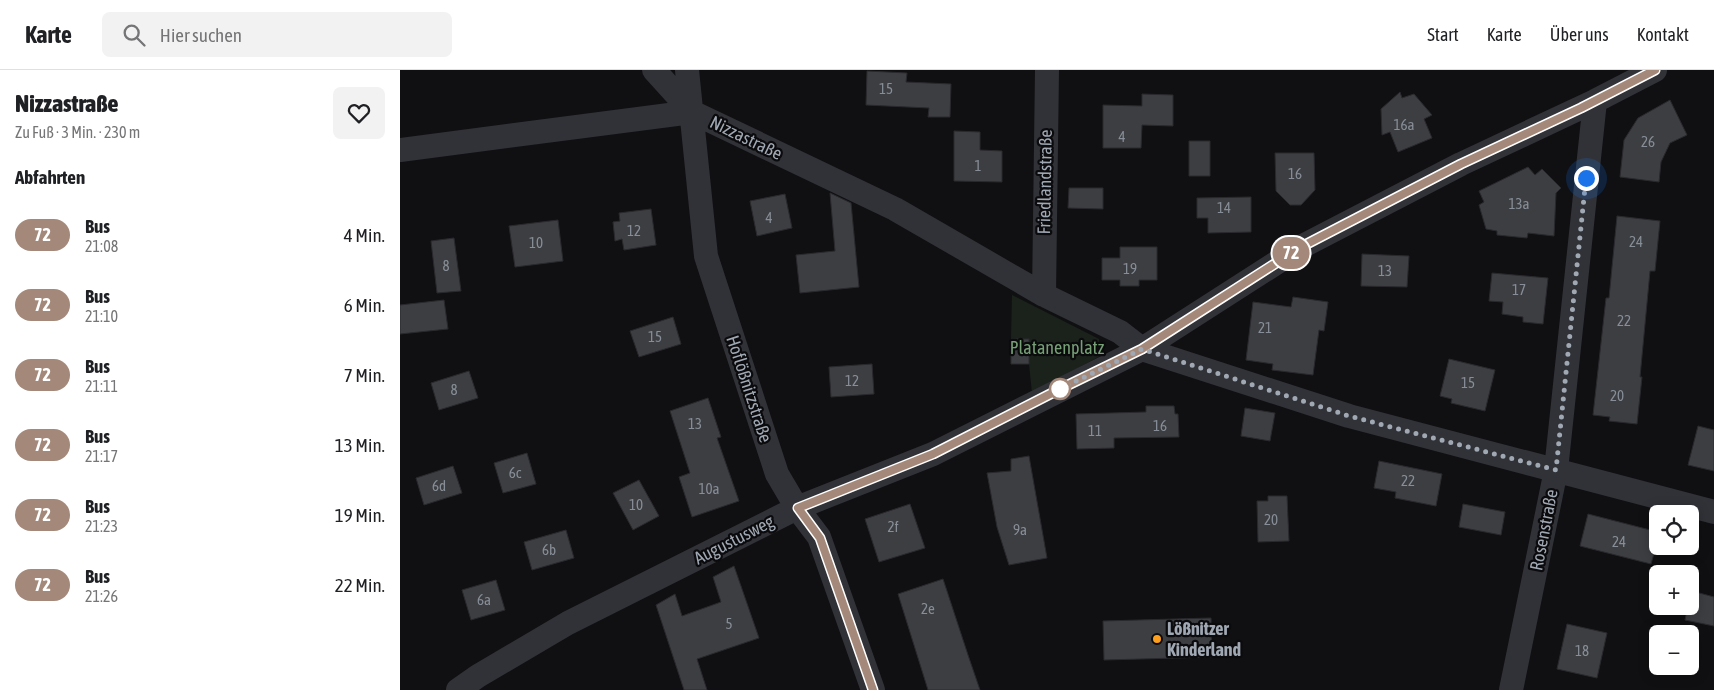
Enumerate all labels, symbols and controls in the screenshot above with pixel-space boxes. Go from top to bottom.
search box [102,12,452,57]
text: Karte [25,21,72,48]
icon: search [120,21,148,49]
text: Hier suchen [160,24,242,46]
text: Start [1427,24,1459,45]
text: Karte [1487,24,1522,45]
text: Über uns [1550,24,1609,45]
text: Kontakt [1637,24,1689,45]
house number: 15 [879,80,893,97]
button: heart [333,87,385,139]
text: Nizzastraße [15,90,118,117]
street label: Nizzastraße [707,111,786,164]
house number: 16a [1393,116,1415,133]
text: Zu Fuß · 3 Min. · 230 m [15,123,140,141]
house number: 4 [1118,128,1126,145]
street label: Friedlandstraße [1033,129,1056,235]
house number: 26 [1641,133,1655,150]
house number: 1 [974,157,982,174]
house number: 16 [1288,165,1302,182]
text: Abfahrten [15,166,85,188]
your location [1574,166,1599,191]
house number: 13a [1508,195,1530,212]
house number: 14 [1217,199,1231,216]
house number: 4 [765,209,773,226]
text: Bus [85,215,110,237]
house number: 12 [627,222,641,239]
text: 72 [34,224,51,245]
text: 4 Min. [344,224,385,246]
house number: 24 [1629,233,1643,250]
house number: 10 [529,234,543,251]
text: 21:08 [85,237,118,255]
line badge: 72 [1268,237,1314,269]
text: 72 [1283,242,1299,263]
house number: 8 [442,257,450,274]
house number: 19 [1123,260,1137,277]
house number: 13 [1378,262,1392,279]
house number: 17 [1512,281,1526,298]
text: Bus [85,285,110,307]
text: 72 [34,294,51,315]
text: 6 Min. [344,294,385,316]
text: 21:10 [85,307,118,325]
house number: 22 [1617,312,1631,329]
house number: 21 [1258,319,1272,336]
house number: 15 [648,328,662,345]
street label: Hoflößnitzstraße [722,333,777,445]
park label: Platanenplatz [1010,337,1105,358]
text: Bus [85,355,110,377]
text: 72 [34,364,51,385]
text: 7 Min. [344,364,385,386]
house number: 12 [845,372,859,389]
house number: 15 [1461,374,1475,391]
text: 21:11 [85,377,118,395]
unlabelled marker [1049,378,1071,400]
house number: 8 [450,381,458,398]
house number: 20 [1610,387,1624,404]
house number: 13 [688,415,702,432]
house number: 16 [1153,417,1167,434]
house number: 11 [1088,422,1102,439]
text: Bus [85,425,110,447]
text: 72 [34,434,51,455]
text: 13 Min. [335,434,385,456]
text: 21:17 [85,447,118,465]
house number: 6c [509,464,522,481]
house number: 22 [1401,472,1415,489]
house number: 6d [432,477,446,494]
house number: 10a [698,480,720,497]
street label: Rosenstraße [1525,488,1562,572]
text: Bus [85,495,110,517]
house number: 10 [629,496,643,513]
text: 72 [34,504,51,525]
text: 19 Min. [335,504,385,526]
map controls [1649,505,1699,675]
button: locate [1649,505,1699,555]
street label: Augustusweg [690,510,778,569]
house number: 20 [1264,511,1278,528]
text: 21:23 [85,517,118,535]
house number: 2f [887,518,899,535]
house number: 9a [1013,521,1027,538]
house number: 24 [1612,533,1626,550]
house number: 6b [542,541,556,558]
text: Bus [85,565,110,587]
button: + [1649,565,1699,615]
text: 72 [34,574,51,595]
text: 22 Min. [335,574,385,596]
text: 21:26 [85,587,118,605]
house number: 6a [477,591,491,608]
house number: 2e [921,600,935,617]
house number: 5 [725,615,733,632]
place label: Lößnitzer Kinderland [1167,618,1241,660]
button: − [1649,625,1699,675]
marker: Lößnitzer Kinderland [1151,633,1163,645]
house number: 18 [1575,642,1589,659]

